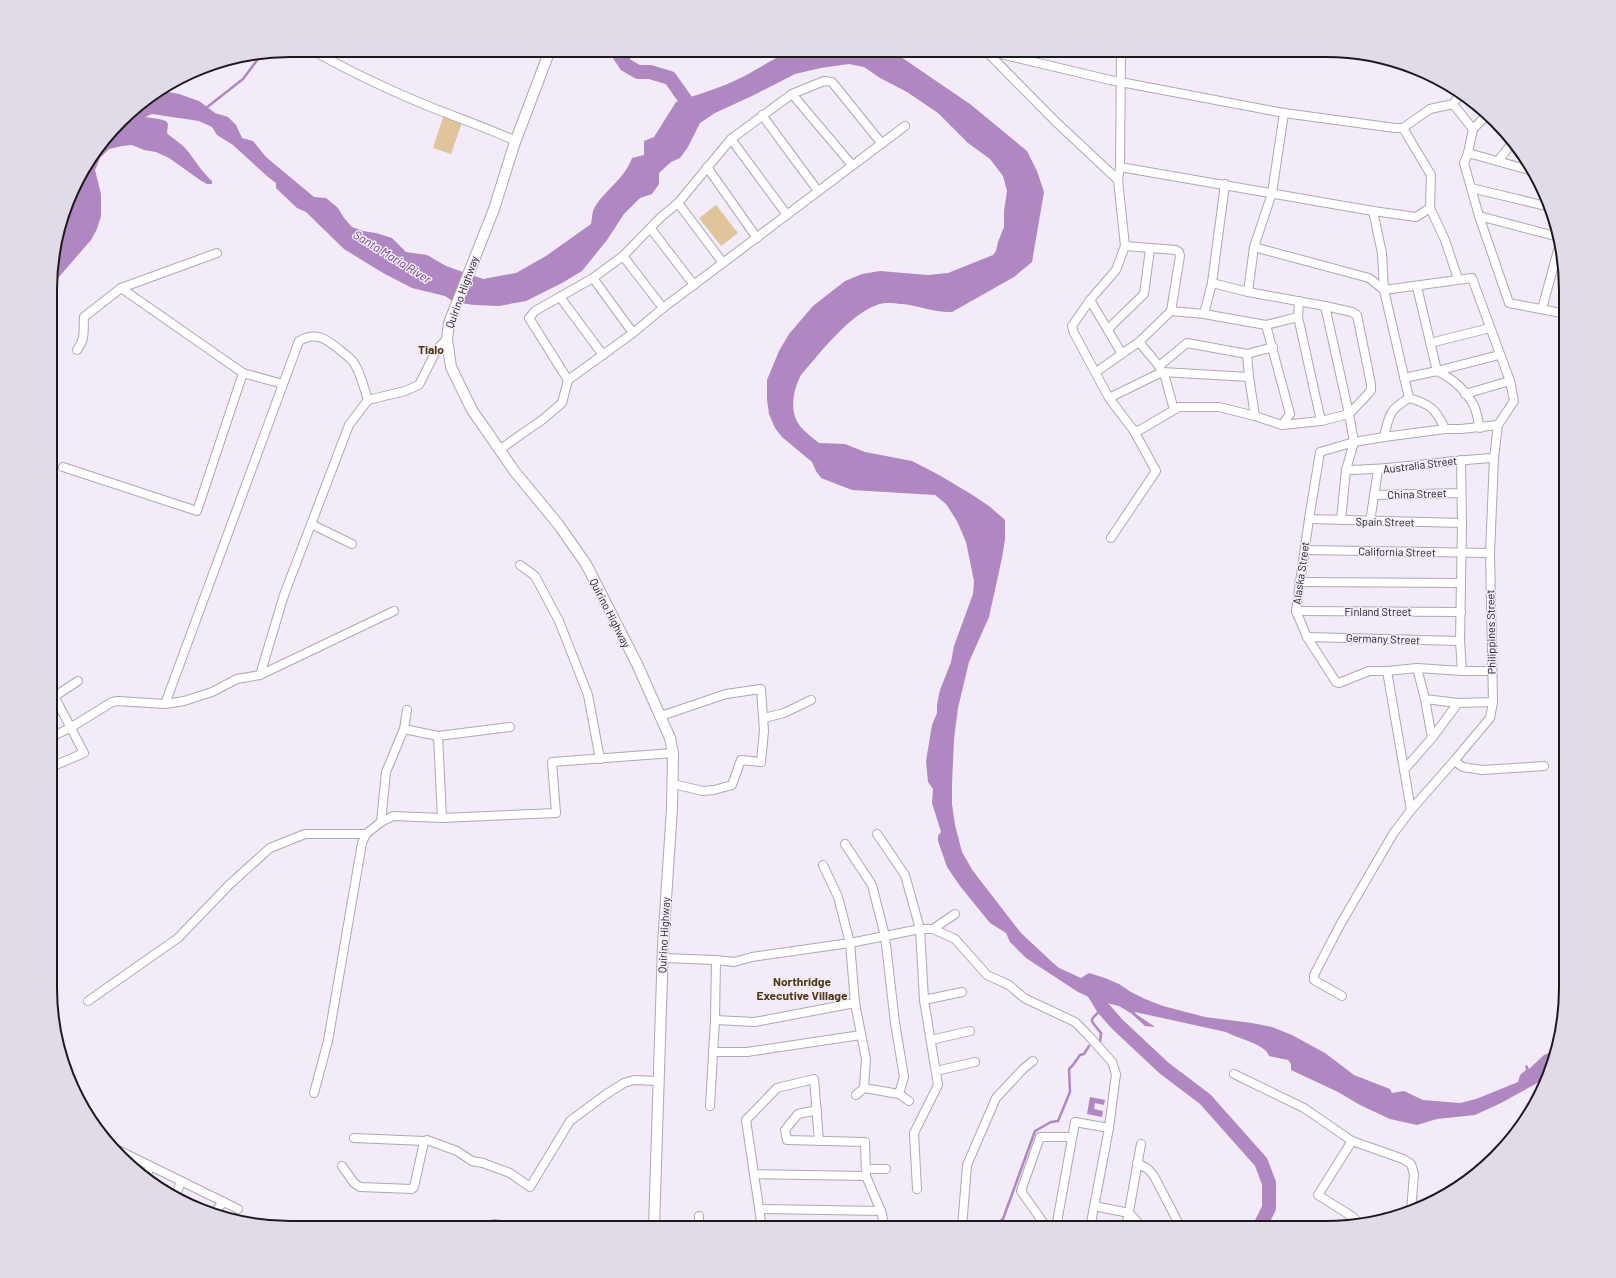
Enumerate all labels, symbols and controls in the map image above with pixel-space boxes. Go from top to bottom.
water label: Santa Maria River [351,227,434,286]
street label: Quirino Highway [442,254,481,330]
district label: Tialo [418,342,444,356]
street label: Australia Street [1382,454,1458,476]
street label: China Street [1387,486,1447,501]
street label: Spain Street [1355,514,1415,529]
street label: Alaska Street [1290,541,1311,605]
street label: California Street [1358,544,1436,559]
street label: Quirino Highway [587,576,633,650]
street label: Philippines Street [1483,590,1498,674]
street label: Finland Street [1344,605,1412,618]
street label: Germany Street [1346,631,1420,646]
street label: Quirino Highway [655,897,672,973]
district label: Northridge Executive Village [757,974,848,1002]

